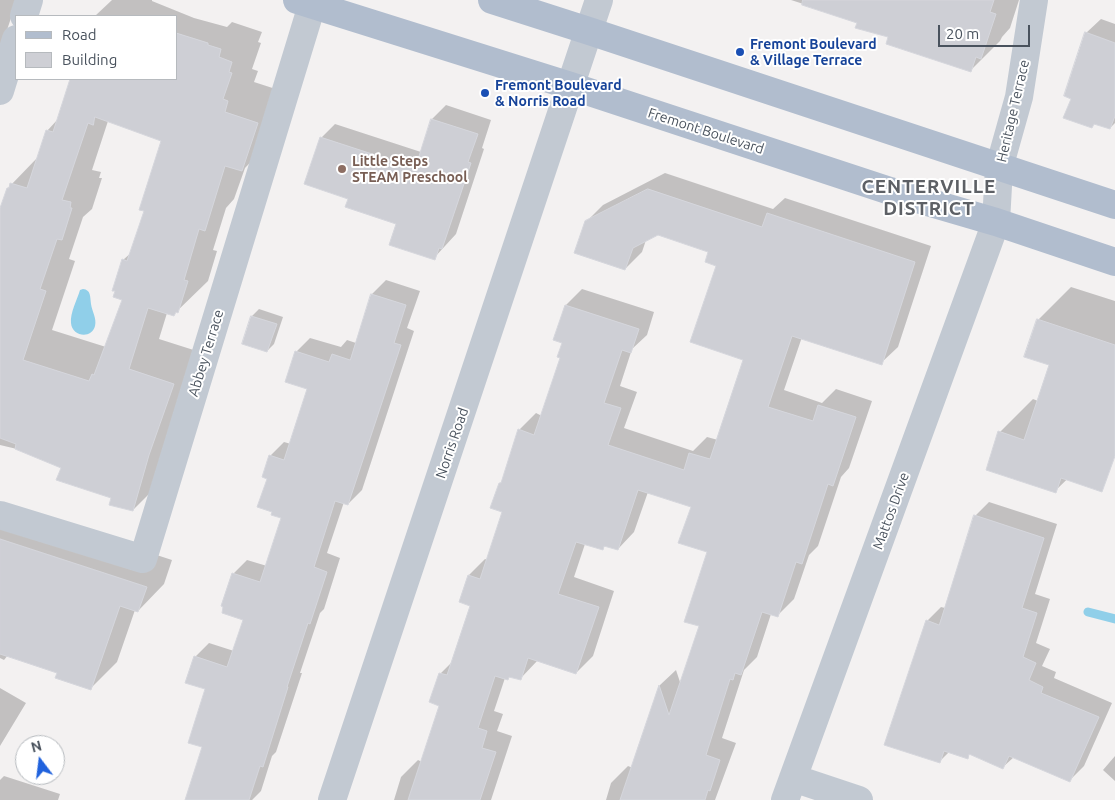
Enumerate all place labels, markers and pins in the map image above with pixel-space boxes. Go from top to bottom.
place label: Fremont Boulevard & Village Terrace [750,36,877,68]
marker: Fremont Boulevard & Village Terrace [734,46,746,58]
place label: Fremont Boulevard & Norris Road [495,77,622,110]
marker: Fremont Boulevard & Norris Road [479,87,491,99]
place label: Little Steps STEAM Preschool [352,153,467,186]
marker: Little Steps STEAM Preschool [336,163,348,175]

